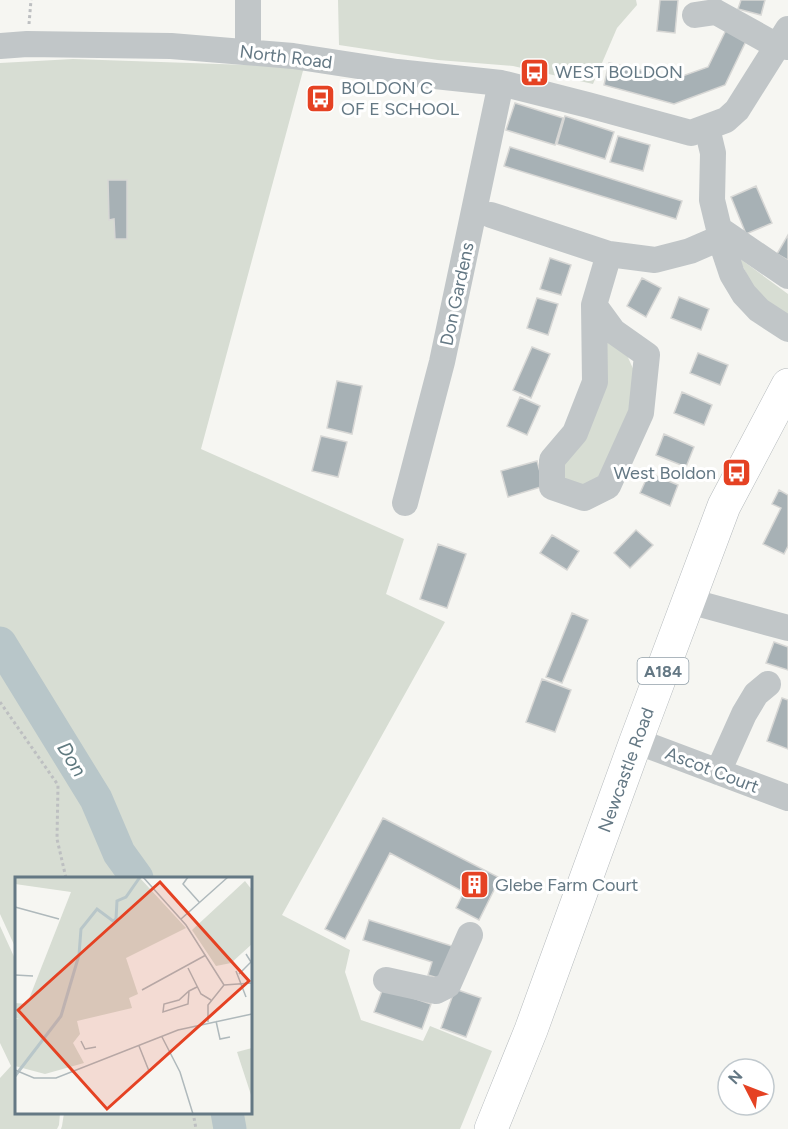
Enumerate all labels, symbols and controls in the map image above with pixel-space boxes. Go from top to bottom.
street label: North Road [238,40,334,74]
bus stop icon: WEST BOLDON [518,56,550,88]
place label: WEST BOLDON [555,61,683,83]
place label: BOLDON C OF E SCHOOL [341,77,460,120]
bus stop icon: BOLDON C OF E SCHOOL [304,82,336,114]
street label: Don Gardens [435,240,479,348]
bus stop icon: West Boldon [721,457,753,489]
place label: West Boldon [614,462,716,484]
road number: A184 [638,658,688,684]
street label: Newcastle Road [593,705,659,835]
water label: Don [52,737,92,781]
street label: Ascot Court [662,742,762,798]
building icon: Glebe Farm Court [458,869,490,901]
place label: Glebe Farm Court [495,874,639,896]
inset map [15,877,252,1114]
north arrow [716,1057,776,1117]
text: N [724,1066,746,1088]

